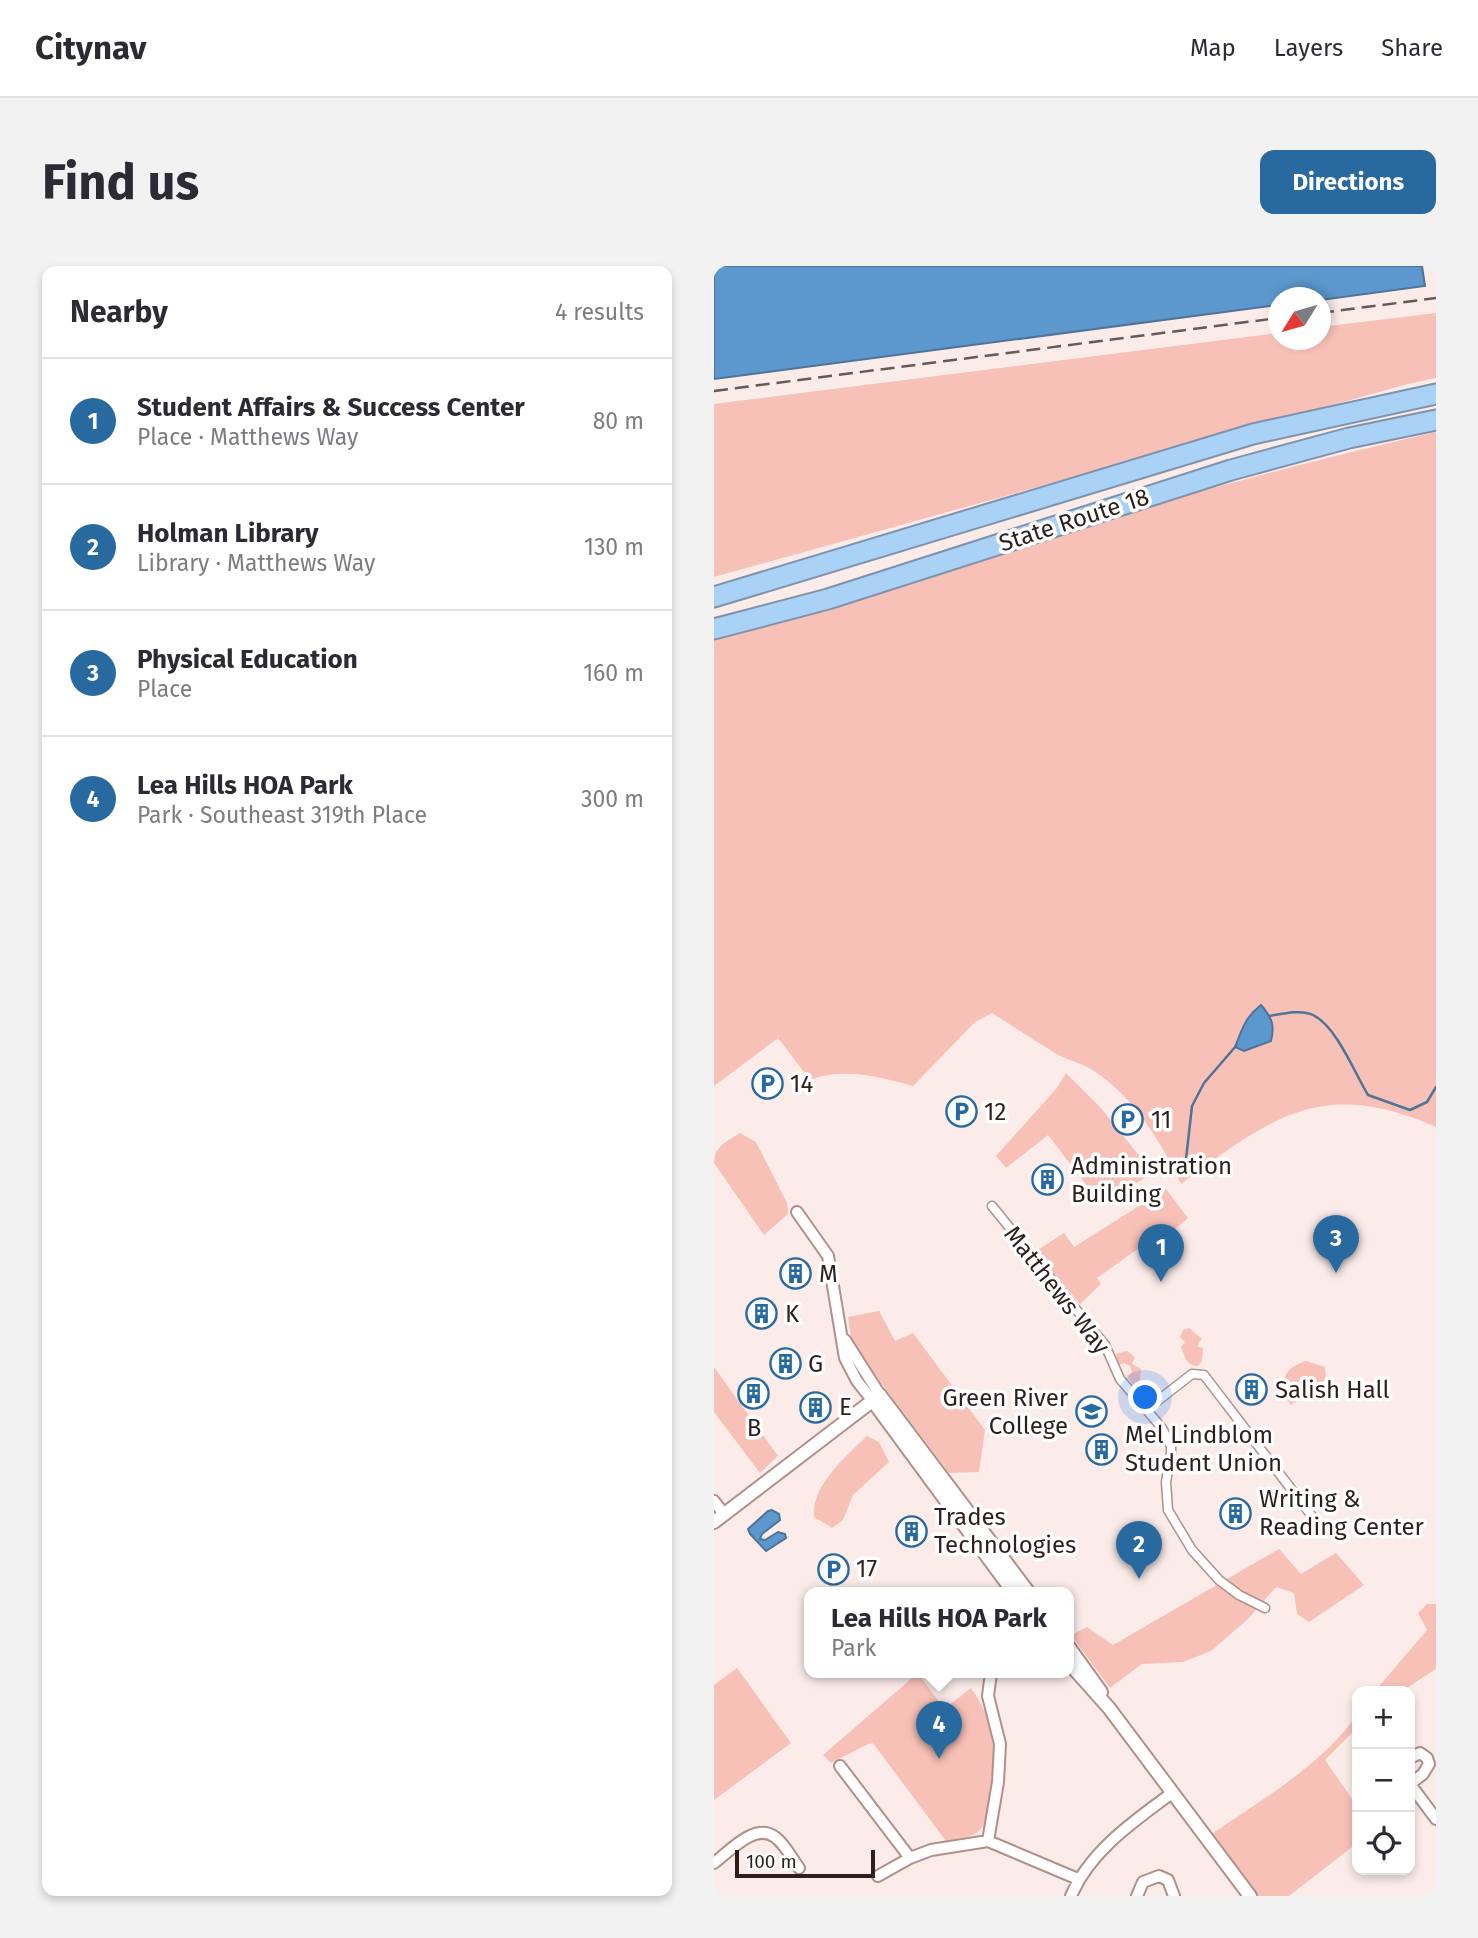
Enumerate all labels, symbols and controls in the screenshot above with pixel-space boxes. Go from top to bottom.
text: Citynav [35,28,147,68]
text: Map [1190,34,1236,62]
text: Layers [1274,34,1343,62]
text: Share [1381,34,1443,62]
button: Directions [1260,150,1436,214]
text: Find us [42,153,199,212]
north arrow [1268,287,1331,350]
text: Nearby [70,294,168,330]
text: 4 results [555,298,644,326]
text: Student Affairs & Success Center [137,392,525,423]
text: 1 [88,407,98,435]
text: 80 m [593,407,644,435]
text: Place · Matthews Way [137,423,358,451]
street label: State Route 18 [996,483,1152,557]
text: Holman Library [137,518,318,549]
text: 2 [87,533,99,561]
text: 130 m [584,533,644,561]
text: Library · Matthews Way [137,549,375,577]
text: Physical Education [137,644,358,675]
text: 3 [87,659,99,687]
text: 160 m [583,659,644,687]
text: Place [137,675,192,703]
text: Lea Hills HOA Park [137,770,353,801]
text: 4 [87,785,100,813]
text: 300 m [581,785,644,813]
text: Park · Southeast 319th Place [137,801,427,829]
parking icon: 14 [750,1067,784,1101]
place label: 14 [790,1070,813,1098]
parking icon: 12 [944,1095,978,1129]
place label: 12 [984,1098,1006,1126]
parking icon: 11 [1111,1103,1145,1137]
place label: 11 [1151,1106,1171,1134]
place label: Administration Building [1071,1152,1232,1208]
building icon: Administration Building [1031,1163,1065,1197]
pin: 3 [1313,1215,1359,1273]
street label: Matthews Way [998,1220,1116,1360]
pin: 1 [1138,1224,1184,1282]
building icon: M [779,1257,813,1291]
place label: M [819,1260,838,1288]
building icon: K [745,1297,779,1331]
place label: K [785,1300,800,1328]
building icon: G [768,1347,802,1381]
place label: G [808,1350,823,1378]
building icon: Salish Hall [1235,1373,1269,1407]
place label: Salish Hall [1275,1376,1390,1404]
building icon: B [737,1377,771,1411]
your location [1128,1380,1162,1414]
place label: Green River College [942,1384,1069,1440]
building icon: E [799,1390,833,1424]
place label: E [839,1393,852,1421]
school or university icon: Green River College [1074,1395,1108,1429]
place label: B [747,1414,761,1442]
place label: Mel Lindblom Student Union [1125,1421,1282,1477]
building icon: Mel Lindblom Student Union [1085,1432,1119,1466]
place label: Writing & Reading Center [1259,1485,1425,1541]
building icon: Writing & Reading Center [1219,1496,1253,1530]
place label: Trades Technologies [934,1503,1076,1559]
building icon: Trades Technologies [894,1514,928,1548]
pin: 2 [1116,1521,1162,1579]
parking icon: 17 [816,1552,850,1586]
place label: 17 [856,1555,877,1583]
popup [804,1587,1074,1678]
text: Lea Hills HOA Park [831,1603,1047,1634]
text: Park [831,1634,876,1662]
map controls [1352,1686,1415,1875]
button: + [1352,1686,1415,1749]
pin: 4 [916,1701,962,1759]
button: − [1352,1749,1415,1812]
button: locate [1352,1812,1415,1875]
scale bar [735,1847,875,1879]
text: 100 m [746,1850,797,1873]

